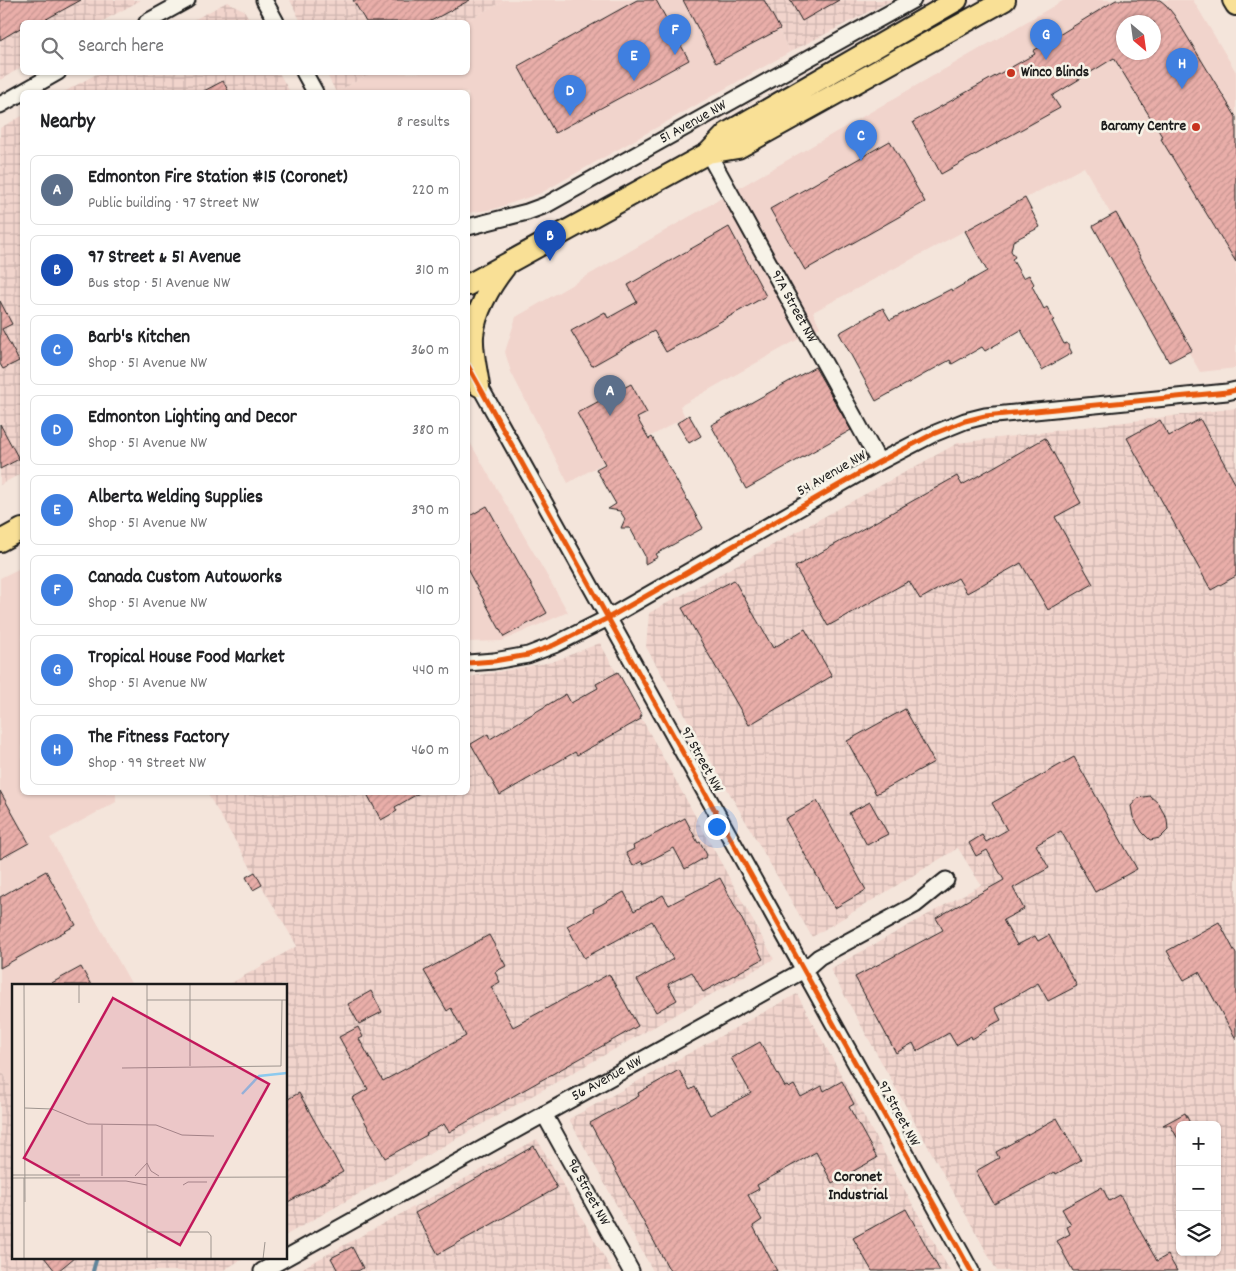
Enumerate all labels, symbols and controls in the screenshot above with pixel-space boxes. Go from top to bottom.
pin: F [659,14,691,55]
north arrow [1116,15,1161,60]
pin: G [1030,19,1062,60]
search box [20,20,470,75]
icon: search [38,34,66,62]
text: Search here [78,34,164,61]
pin: E [618,40,650,81]
pin: H [1166,48,1198,89]
place label: Winco Blinds [1021,62,1089,84]
marker: Winco Blinds [1005,67,1017,79]
pin: D [554,75,586,116]
street label: 51 Avenue NW [656,95,732,150]
text: Nearby [40,108,95,138]
text: 8 results [397,111,450,134]
place label: Baramy Centre [1101,116,1186,138]
pin: C [845,120,877,161]
marker: Baramy Centre [1190,121,1202,133]
text: Edmonton Fire Station #15 (Coronet) [88,165,348,192]
text: A [53,179,61,202]
text: 220 m [412,179,449,202]
text: Public building · 97 Street NW [88,192,259,215]
pin: B [534,220,566,261]
text: 97 Street & 51 Avenue [88,245,241,272]
text: B [53,259,61,282]
text: 310 m [415,259,449,282]
street label: 97A Street NW [764,267,822,348]
text: Bus stop · 51 Avenue NW [88,272,230,295]
text: Barb's Kitchen [88,325,190,352]
text: C [53,339,61,362]
text: 360 m [411,339,449,362]
text: Shop · 51 Avenue NW [88,352,207,375]
pin: A [594,375,626,416]
text: Edmonton Lighting and Decor [88,405,297,432]
text: D [53,419,61,442]
text: 380 m [412,419,449,442]
text: Shop · 51 Avenue NW [88,432,207,455]
street label: 54 Avenue NW [793,445,871,503]
text: Alberta Welding Supplies [88,485,263,512]
text: E [53,499,61,522]
text: 390 m [411,499,449,522]
text: Shop · 51 Avenue NW [88,512,207,535]
text: Canada Custom Autoworks [88,565,282,592]
text: F [53,579,61,602]
text: 410 m [415,579,449,602]
text: Shop · 51 Avenue NW [88,592,207,615]
text: Tropical House Food Market [88,645,285,672]
text: G [53,659,61,682]
text: 440 m [412,659,449,682]
text: Shop · 51 Avenue NW [88,672,207,695]
street label: 97 Street NW [674,723,728,797]
text: The Fitness Factory [88,725,229,752]
text: H [53,739,61,762]
text: 460 m [411,739,449,762]
text: Shop · 99 Street NW [88,752,206,775]
your location [704,814,730,840]
inset map [12,984,288,1258]
street label: 56 Avenue NW [568,1050,647,1108]
street label: 97 Street NW [871,1077,925,1151]
map controls [1176,1121,1221,1256]
button: + [1176,1121,1221,1166]
street label: 96 Street NW [560,1155,615,1231]
district label: Coronet Industrial [828,1166,888,1207]
button: − [1176,1166,1221,1211]
button: layers [1176,1211,1221,1256]

